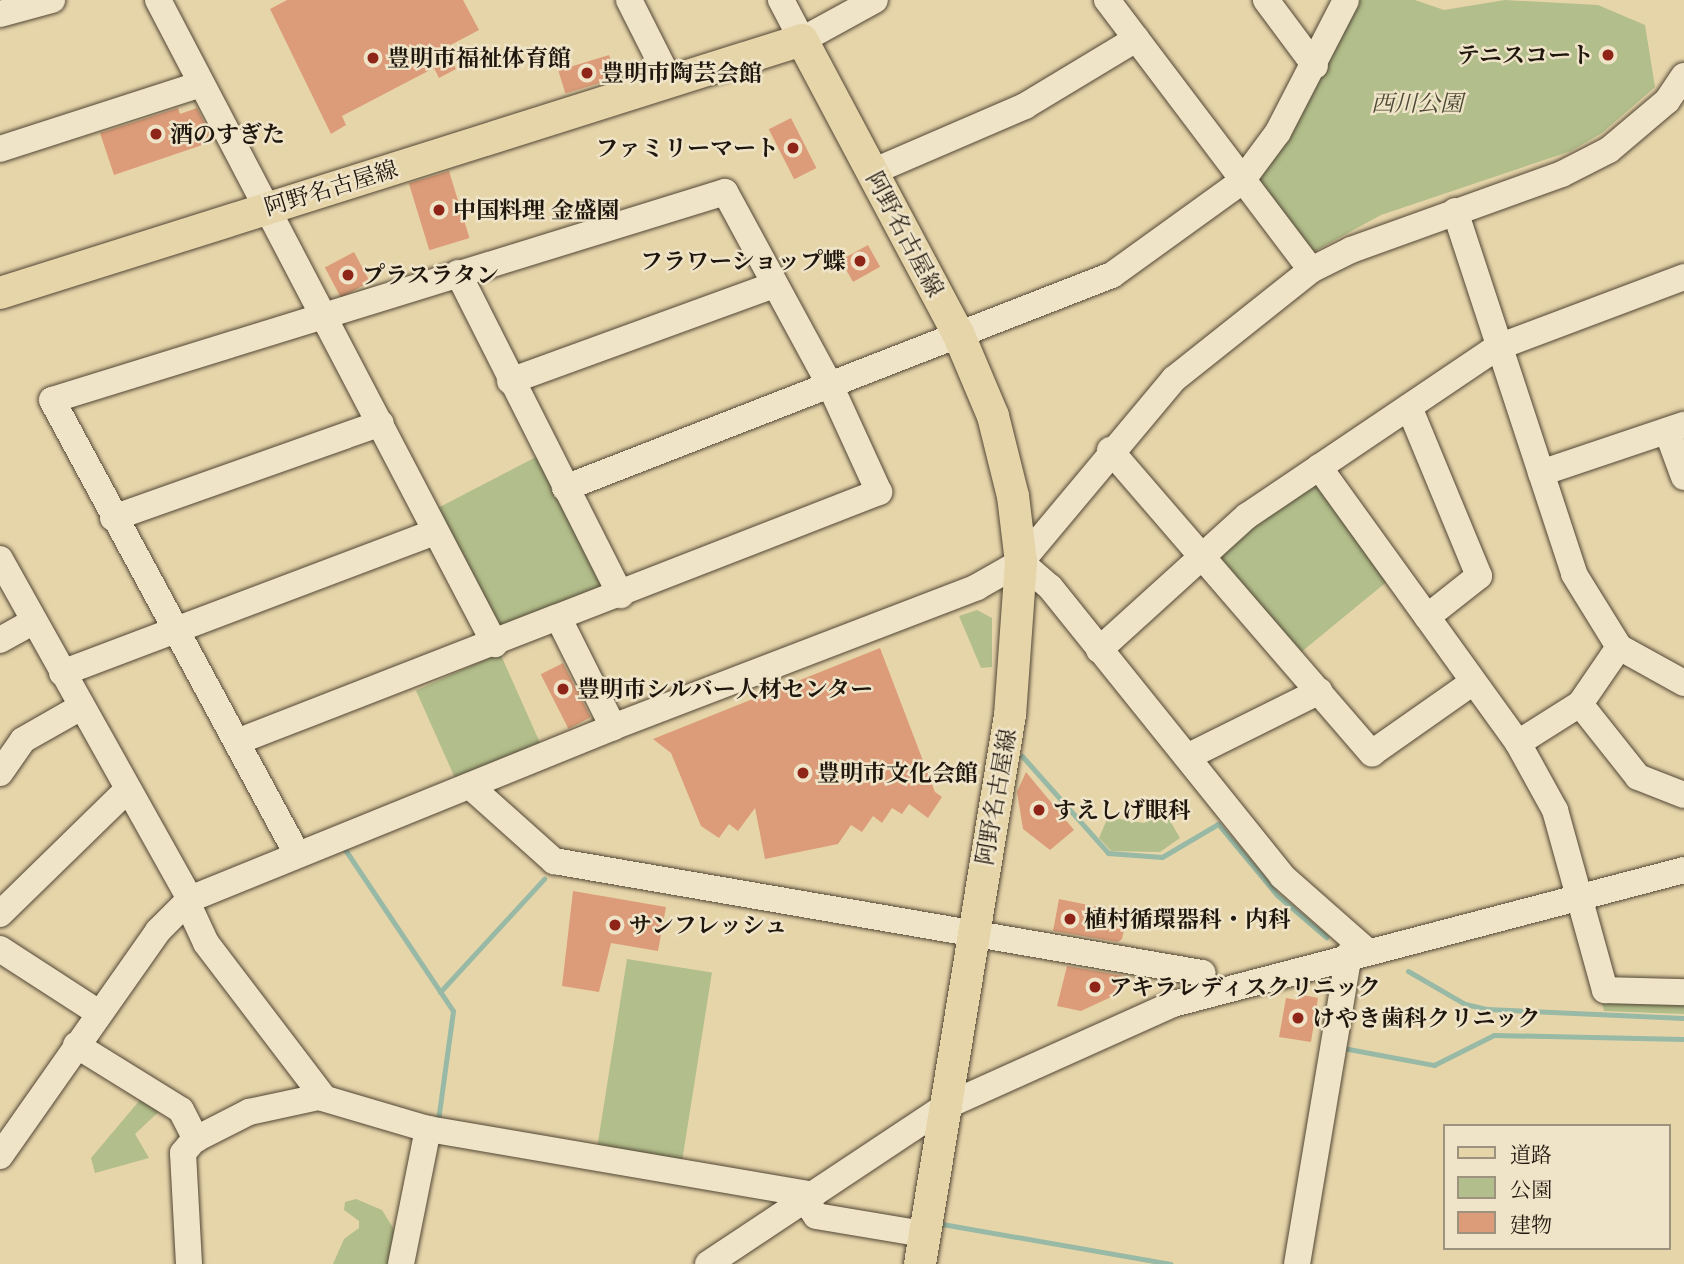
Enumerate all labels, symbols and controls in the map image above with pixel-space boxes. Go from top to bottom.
place label: テニスコート [1456,41,1594,69]
place label: 豊明市福祉体育館 [387,44,571,72]
marker: テニスコート [1600,47,1616,63]
marker: 豊明市福祉体育館 [365,50,381,66]
place label: 豊明市陶芸会館 [601,59,762,87]
marker: 豊明市陶芸会館 [579,65,595,81]
park label: 西川公園 [1371,89,1463,117]
place label: 酒のすぎた [170,120,285,148]
marker: 酒のすぎた [148,126,164,142]
place label: ファミリーマート [595,134,779,162]
marker: ファミリーマート [785,140,801,156]
street label: 阿野名古屋線 [261,155,401,221]
street label: 阿野名古屋線 [860,167,950,301]
place label: 中国料理 金盛園 [453,196,620,224]
marker: 中国料理 金盛園 [431,202,447,218]
place label: フラワーショップ蝶 [639,247,846,275]
marker: フラワーショップ蝶 [852,253,868,269]
place label: プラスラタン [362,261,500,289]
marker: プラスラタン [340,267,356,283]
place label: 豊明市シルバー人材センター [577,675,876,703]
marker: 豊明市シルバー人材センター [555,681,571,697]
street label: 阿野名古屋線 [970,727,1022,867]
place label: 豊明市文化会館 [817,759,978,787]
marker: 豊明市文化会館 [795,765,811,781]
place label: すえしげ眼科 [1053,796,1191,824]
marker: すえしげ眼科 [1031,802,1047,818]
place label: 植村循環器科・内科 [1084,905,1291,933]
place label: サンフレッシュ [629,911,790,939]
marker: 植村循環器科・内科 [1062,911,1078,927]
marker: サンフレッシュ [607,917,623,933]
place label: アキラレディスクリニック [1109,973,1385,1001]
marker: アキラレディスクリニック [1087,979,1103,995]
place label: けやき歯科クリニック [1312,1004,1542,1032]
marker: けやき歯科クリニック [1290,1010,1306,1026]
legend [1442,1124,1670,1250]
text: 道路 [1510,1142,1552,1167]
text: 公園 [1510,1177,1552,1202]
text: 建物 [1510,1212,1552,1237]

